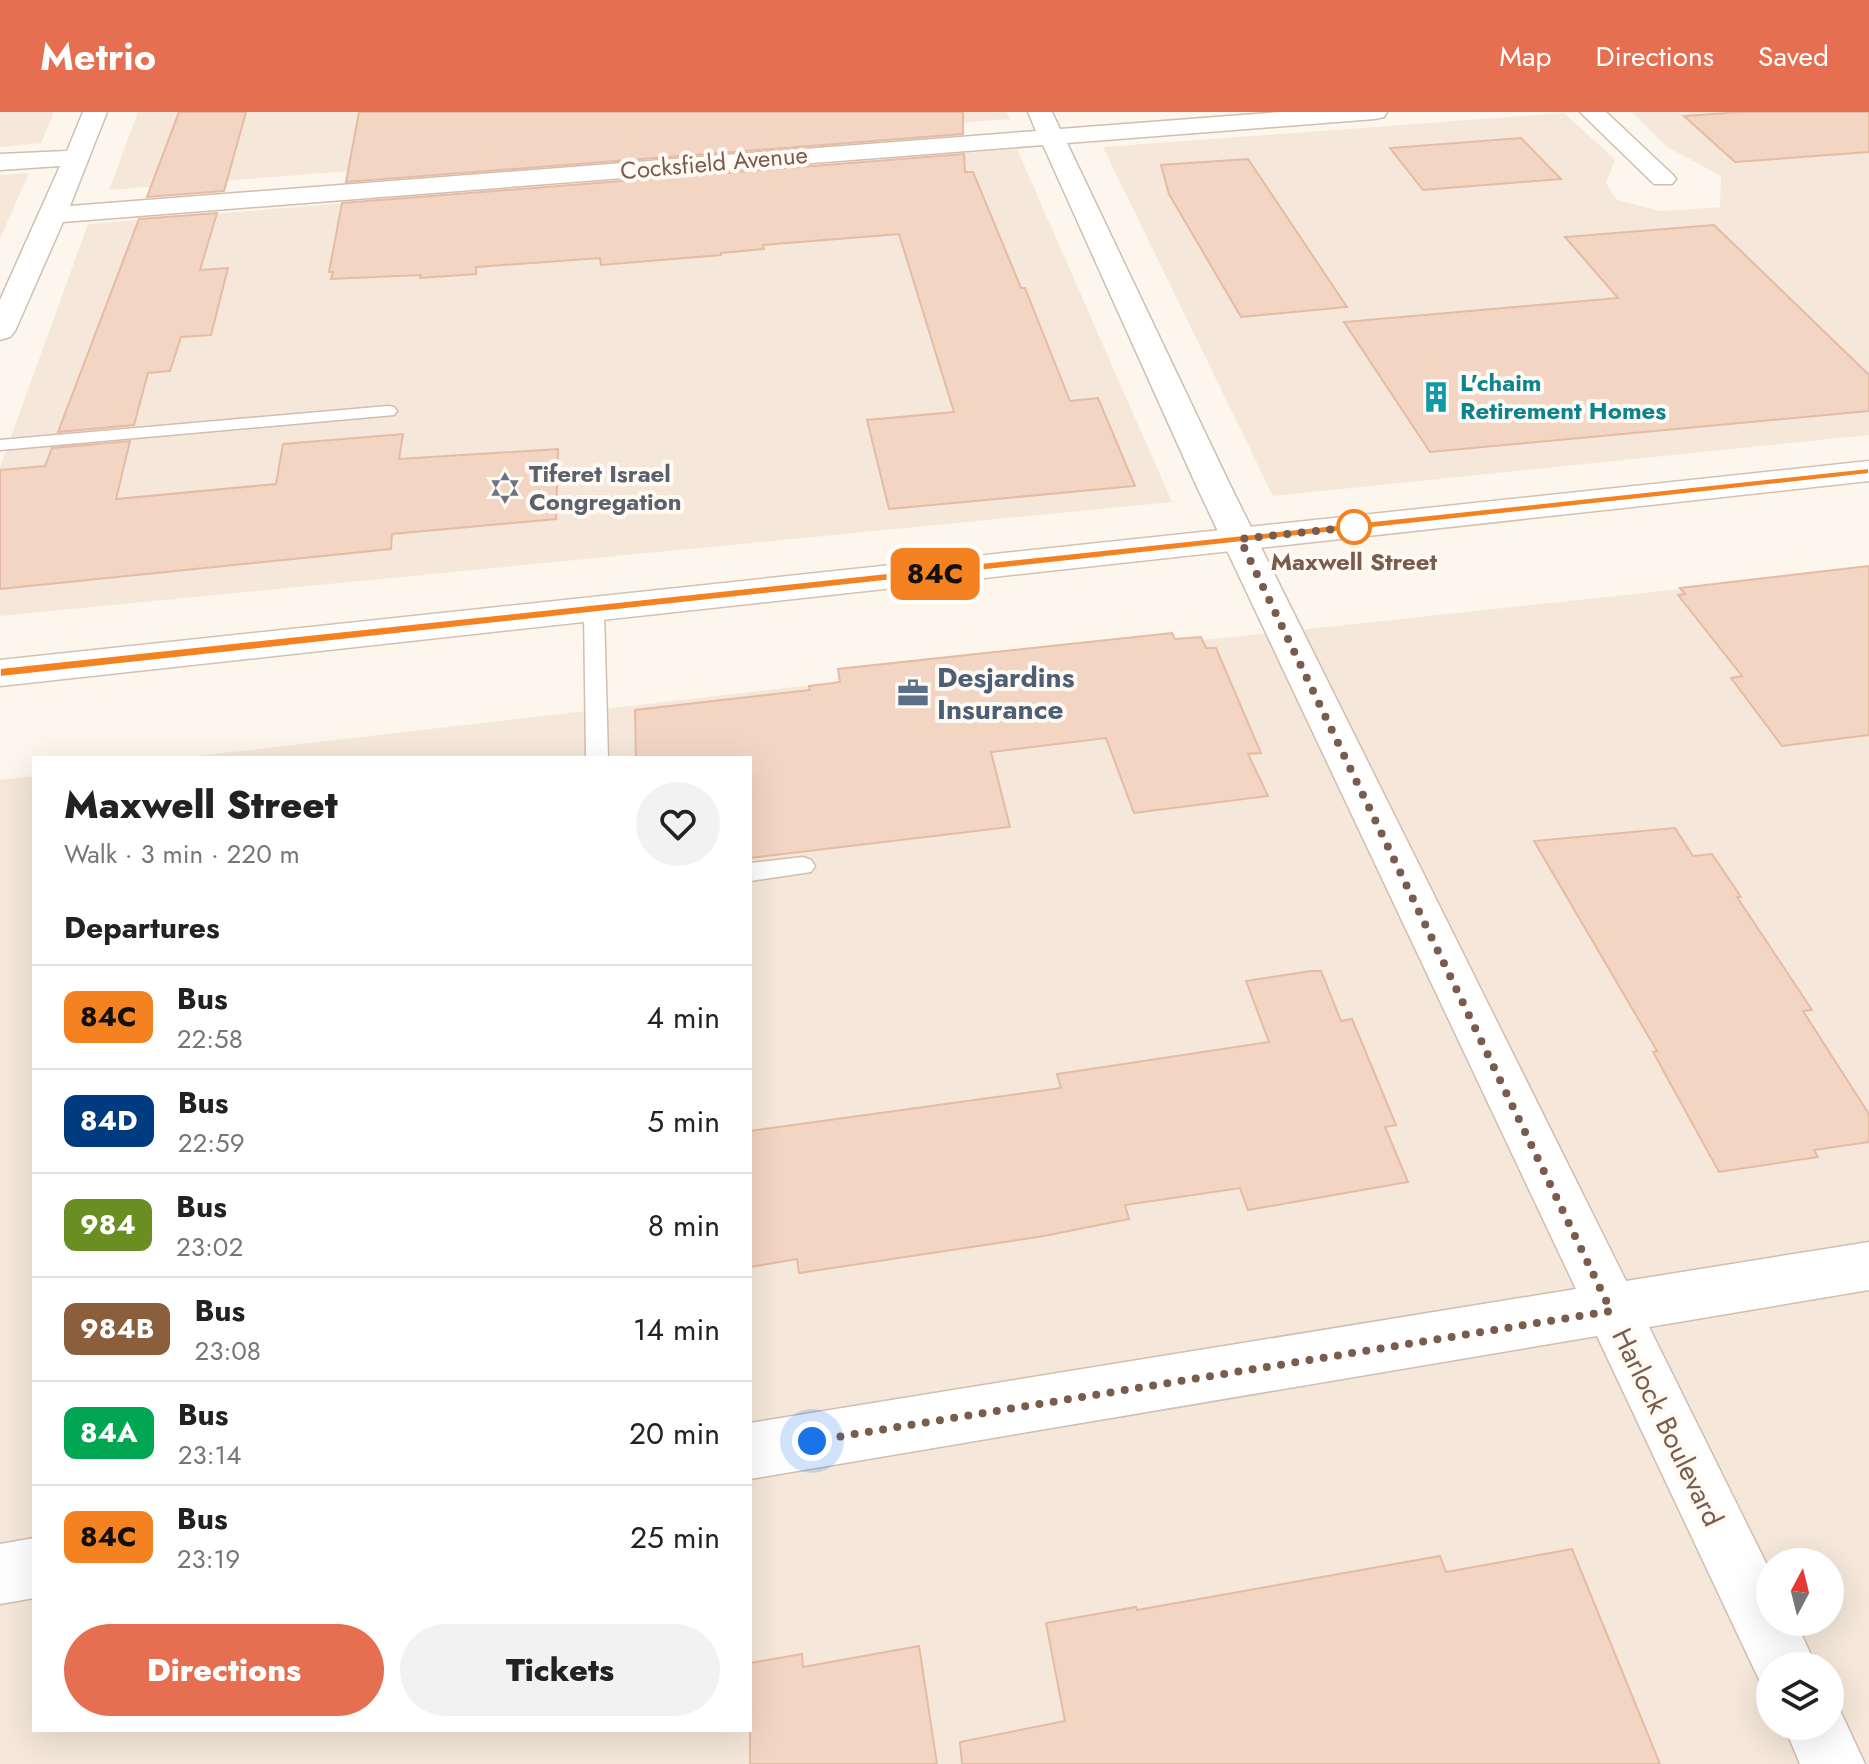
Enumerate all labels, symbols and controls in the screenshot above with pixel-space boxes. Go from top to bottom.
text: Metrio [40,29,156,84]
text: Map [1499,36,1551,77]
text: Directions [1595,36,1714,77]
text: Saved [1758,36,1829,77]
street label: Cocksfield Avenue [619,137,809,188]
place label: L'chaim Retirement Homes [1460,365,1666,428]
building icon: L'chaim Retirement Homes [1419,380,1453,414]
place label: Tiferet Israel Congregation [529,456,681,519]
synagogue icon: Tiferet Israel Congregation [488,471,522,505]
marker: Maxwell Street [1337,510,1371,544]
place label: Maxwell Street [1271,544,1438,579]
line badge: 84C [889,548,981,600]
text: 84C [907,553,963,594]
place label: Desjardins Insurance [937,657,1075,730]
office icon: Desjardins Insurance [896,676,930,710]
text: Maxwell Street [64,777,338,832]
button: heart [636,782,720,866]
text: Walk · 3 min · 220 m [64,835,300,873]
text: Departures [64,906,220,949]
text: Bus [177,977,228,1020]
text: 84C [80,996,137,1037]
text: 4 min [647,996,720,1039]
text: 22:58 [177,1020,243,1058]
text: Bus [178,1081,228,1124]
text: 84D [80,1100,138,1141]
text: 5 min [647,1100,720,1143]
text: 22:59 [178,1124,245,1162]
text: Bus [176,1185,227,1228]
text: 984 [80,1204,136,1245]
text: 8 min [648,1204,720,1247]
text: 23:02 [176,1228,243,1266]
text: Bus [194,1289,245,1332]
text: 984B [80,1308,154,1349]
text: 14 min [633,1308,720,1351]
street label: Harlock Boulevard [1602,1321,1733,1533]
text: 23:08 [194,1332,261,1370]
text: Bus [178,1393,229,1436]
text: 84A [80,1412,138,1453]
text: 20 min [629,1412,720,1455]
your location [792,1421,832,1461]
text: 23:14 [178,1436,241,1474]
text: Bus [177,1497,228,1540]
text: 84C [80,1516,137,1557]
text: 25 min [630,1516,720,1559]
text: 23:19 [177,1540,240,1578]
north arrow [1756,1548,1844,1636]
map controls [1756,1548,1844,1740]
button: Directions [64,1624,384,1716]
button: Tickets [400,1624,720,1716]
button: layers [1756,1652,1844,1740]

